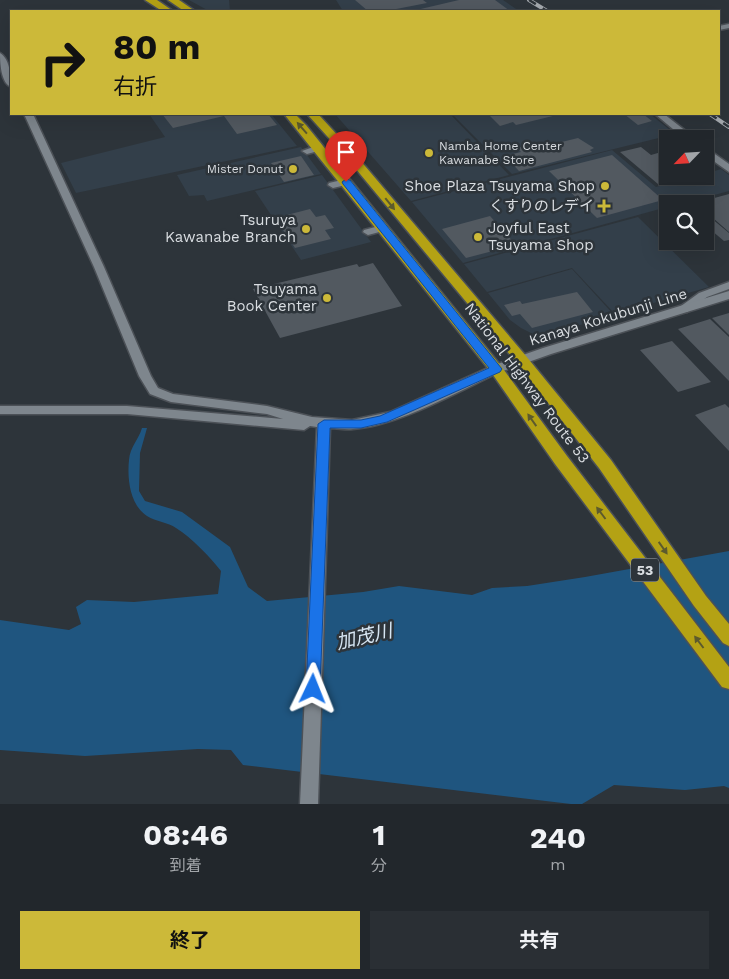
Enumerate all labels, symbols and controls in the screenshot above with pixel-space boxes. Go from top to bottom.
text: 80 m [113,26,200,68]
icon: right [30,30,95,95]
text: 右折 [113,74,157,99]
one-way arrow [296,122,308,134]
north arrow [659,130,714,185]
map controls [659,130,714,250]
pin [325,131,367,182]
icon: arrive [332,138,360,166]
place label: Namba Home Center Kawanabe Store [439,139,562,167]
marker: Namba Home Center Kawanabe Store [423,147,435,159]
place label: Mister Donut [207,162,283,176]
marker: Mister Donut [287,163,299,175]
place label: Shoe Plaza Tsuyama Shop [405,177,595,195]
marker: Shoe Plaza Tsuyama Shop [599,180,611,192]
button: search [659,195,714,250]
one-way arrow [384,197,395,210]
place label: くすりのレデイ [489,197,594,215]
marker: くすりのレデイ [598,200,610,212]
place label: Tsuruya Kawanabe Branch [165,211,296,246]
place label: Joyful East Tsuyama Shop [488,219,594,254]
marker: Tsuruya Kawanabe Branch [300,223,312,235]
marker: Joyful East Tsuyama Shop [472,231,484,243]
place label: Tsuyama Book Center [227,280,318,315]
street label: Kanaya Kokubunji Line [527,284,689,350]
marker: Tsuyama Book Center [321,292,333,304]
street label: National Highway Route 53 [461,299,593,467]
one-way arrow [527,414,538,427]
one-way arrow [596,506,606,520]
one-way arrow [658,541,668,554]
road number: 53 [631,558,659,582]
water label: 加茂川 [334,618,396,654]
one-way arrow [694,636,705,649]
position arrow [286,662,338,714]
text: 08:46 [143,817,228,852]
text: 1 [372,817,385,852]
text: 240 [530,820,586,855]
text: m [550,855,566,874]
text: 到着 [169,856,201,875]
text: 分 [371,856,387,875]
button: 終了 [20,911,360,969]
button: 共有 [370,911,709,969]

